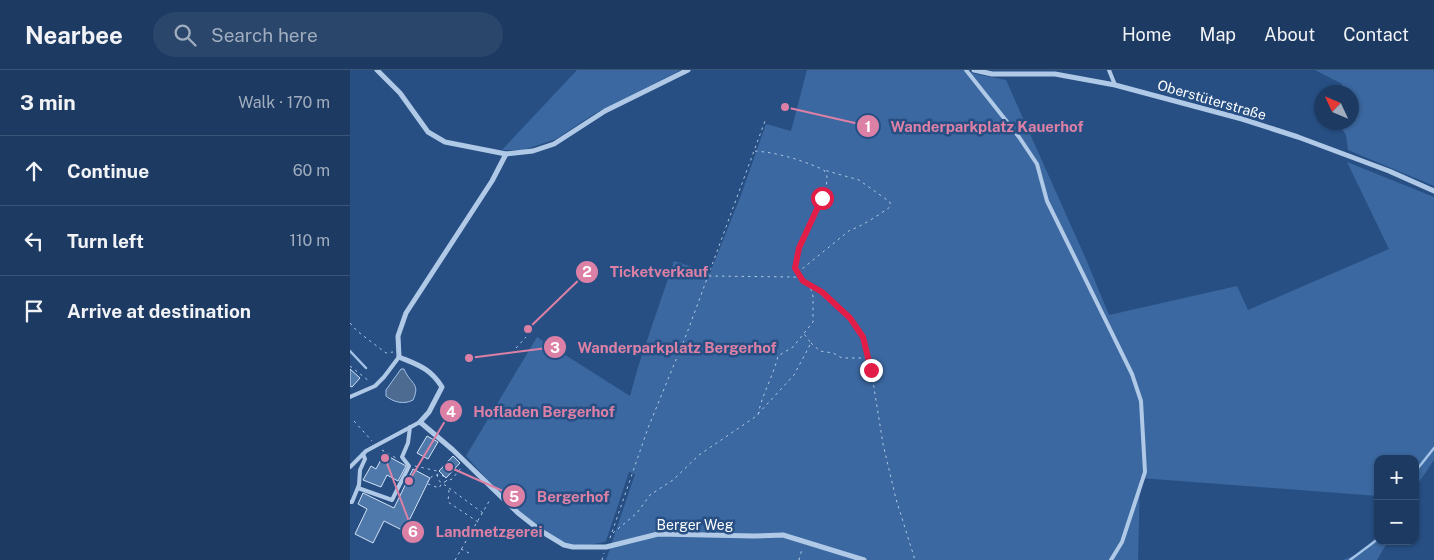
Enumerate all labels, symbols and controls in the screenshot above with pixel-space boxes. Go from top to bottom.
search box [153,12,503,57]
text: Nearbee [25,21,123,49]
icon: search [171,21,199,49]
text: Search here [211,24,318,46]
text: Home [1122,24,1172,45]
text: Map [1200,24,1236,45]
text: About [1264,24,1315,45]
text: Contact [1343,24,1409,45]
street label: Oberstüterstraße [1156,77,1268,123]
north arrow [1314,85,1359,130]
text: 3 min [20,90,76,115]
text: Walk · 170 m [238,93,330,112]
callout: Wanderparkplatz Kauerhof [855,111,1093,141]
text: 1 [865,118,871,135]
text: Wanderparkplatz Kauerhof [891,118,1083,135]
icon: ahead [20,157,48,185]
text: Continue [67,160,149,182]
text: 60 m [293,161,330,180]
route start [811,187,834,210]
icon: left [20,227,48,255]
text: Turn left [67,230,144,252]
text: 110 m [289,231,330,250]
callout: Ticketverkauf [575,257,718,287]
text: 2 [582,263,592,280]
text: Ticketverkauf [610,263,708,280]
icon: arrive [20,297,48,325]
text: Arrive at destination [67,300,251,322]
callout: Wanderparkplatz Bergerhof [542,332,786,362]
text: 3 [550,339,560,356]
text: Wanderparkplatz Bergerhof [577,339,777,356]
route end [860,359,883,382]
callout: Hofladen Bergerhof [438,396,624,426]
text: 4 [446,403,456,420]
text: Hofladen Bergerhof [473,403,615,420]
map controls [1374,455,1419,545]
button: + [1374,455,1419,500]
callout: Bergerhof [502,481,619,511]
text: 5 [509,488,519,505]
text: Bergerhof [537,488,609,505]
button: − [1374,500,1419,545]
callout: Landmetzgerei [401,517,553,547]
street label: Berger Weg [657,517,734,533]
text: 6 [408,523,418,540]
text: Landmetzgerei [435,523,543,540]

